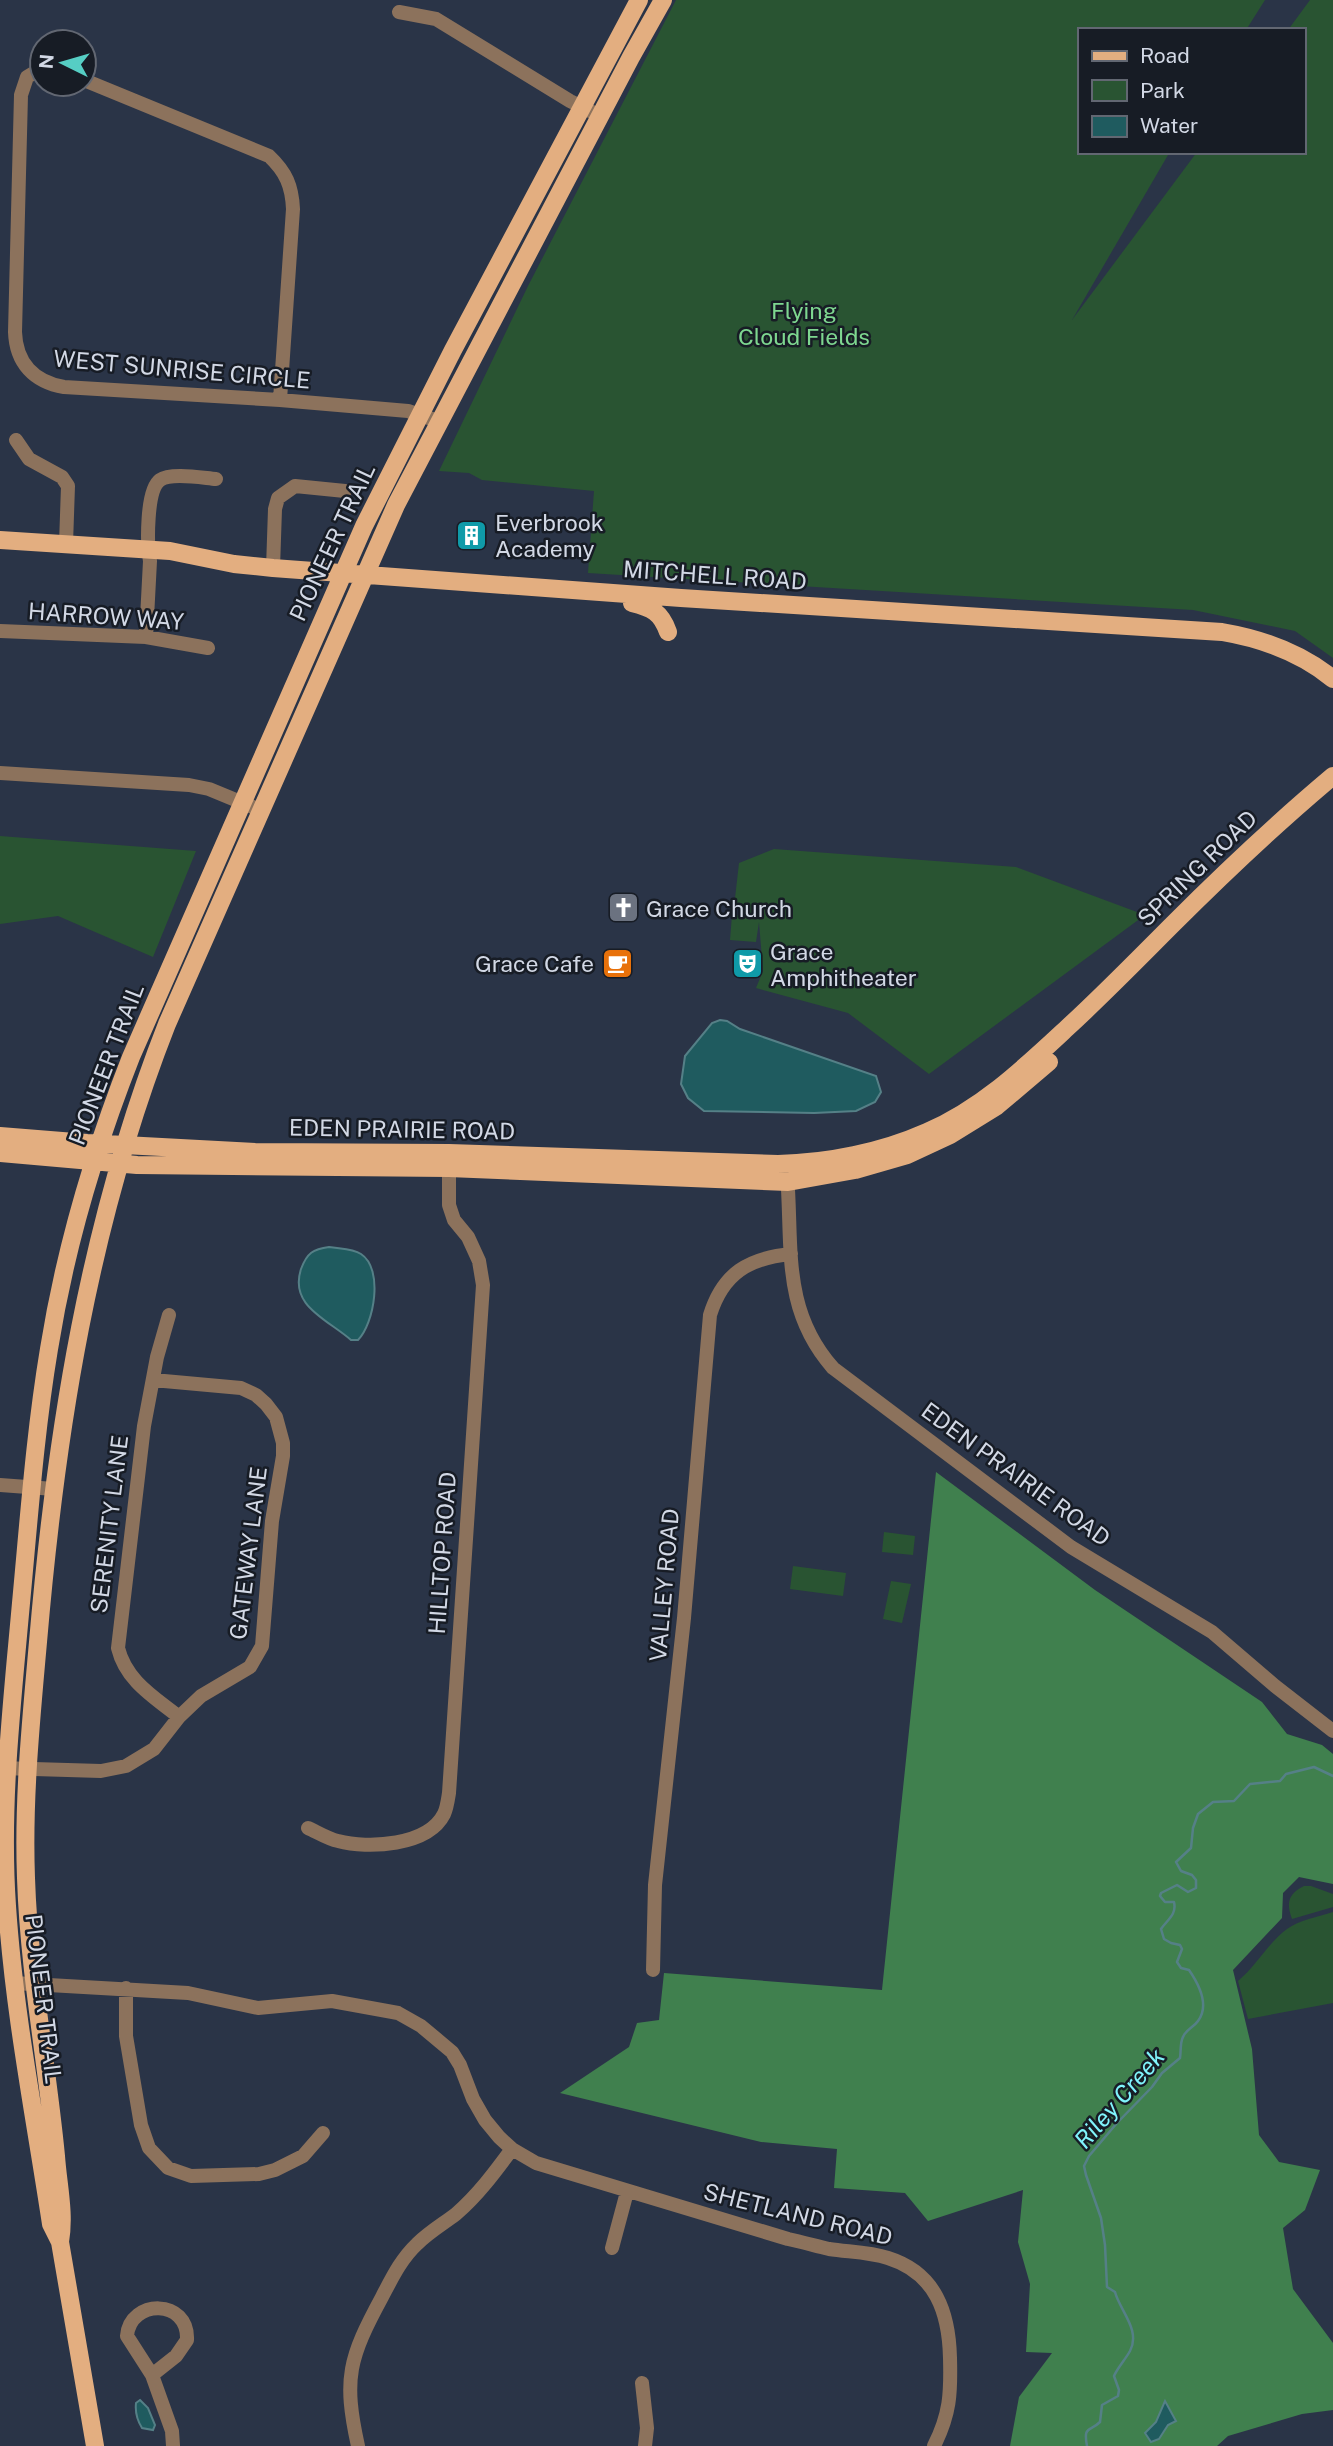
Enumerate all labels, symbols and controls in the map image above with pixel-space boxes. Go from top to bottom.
north arrow [28,28,98,98]
legend [1078,28,1305,154]
text: Road [1140,43,1190,68]
text: N [34,53,58,70]
text: Park [1140,78,1185,103]
text: Water [1140,113,1198,138]
park label: Flying Cloud Fields [738,297,870,350]
street label: WEST SUNRISE CIRCLE [52,344,312,394]
street label: PIONEER TRAIL [284,459,380,625]
place label: Everbrook Academy [495,509,604,562]
building icon: Everbrook Academy [455,518,489,552]
street label: MITCHELL ROAD [622,555,808,595]
street label: HARROW WAY [27,597,185,635]
street label: SPRING ROAD [1132,804,1262,932]
church icon: Grace Church [606,891,640,925]
place label: Grace Church [646,895,792,922]
place label: Grace Amphitheater [770,938,917,991]
cafe icon: Grace Cafe [600,946,634,980]
theatre icon: Grace Amphitheater [730,947,764,981]
place label: Grace Cafe [475,950,594,977]
street label: PIONEER TRAIL [63,979,149,1149]
street label: EDEN PRAIRIE ROAD [289,1114,515,1144]
street label: EDEN PRAIRIE ROAD [916,1397,1116,1551]
street label: SERENITY LANE [85,1433,133,1615]
street label: GATEWAY LANE [224,1465,272,1641]
street label: HILLTOP ROAD [423,1471,461,1635]
street label: VALLEY ROAD [644,1507,684,1663]
street label: PIONEER TRAIL [20,1913,68,2085]
water label: Riley Creek [1068,2042,1170,2154]
street label: SHETLAND ROAD [701,2177,895,2251]

